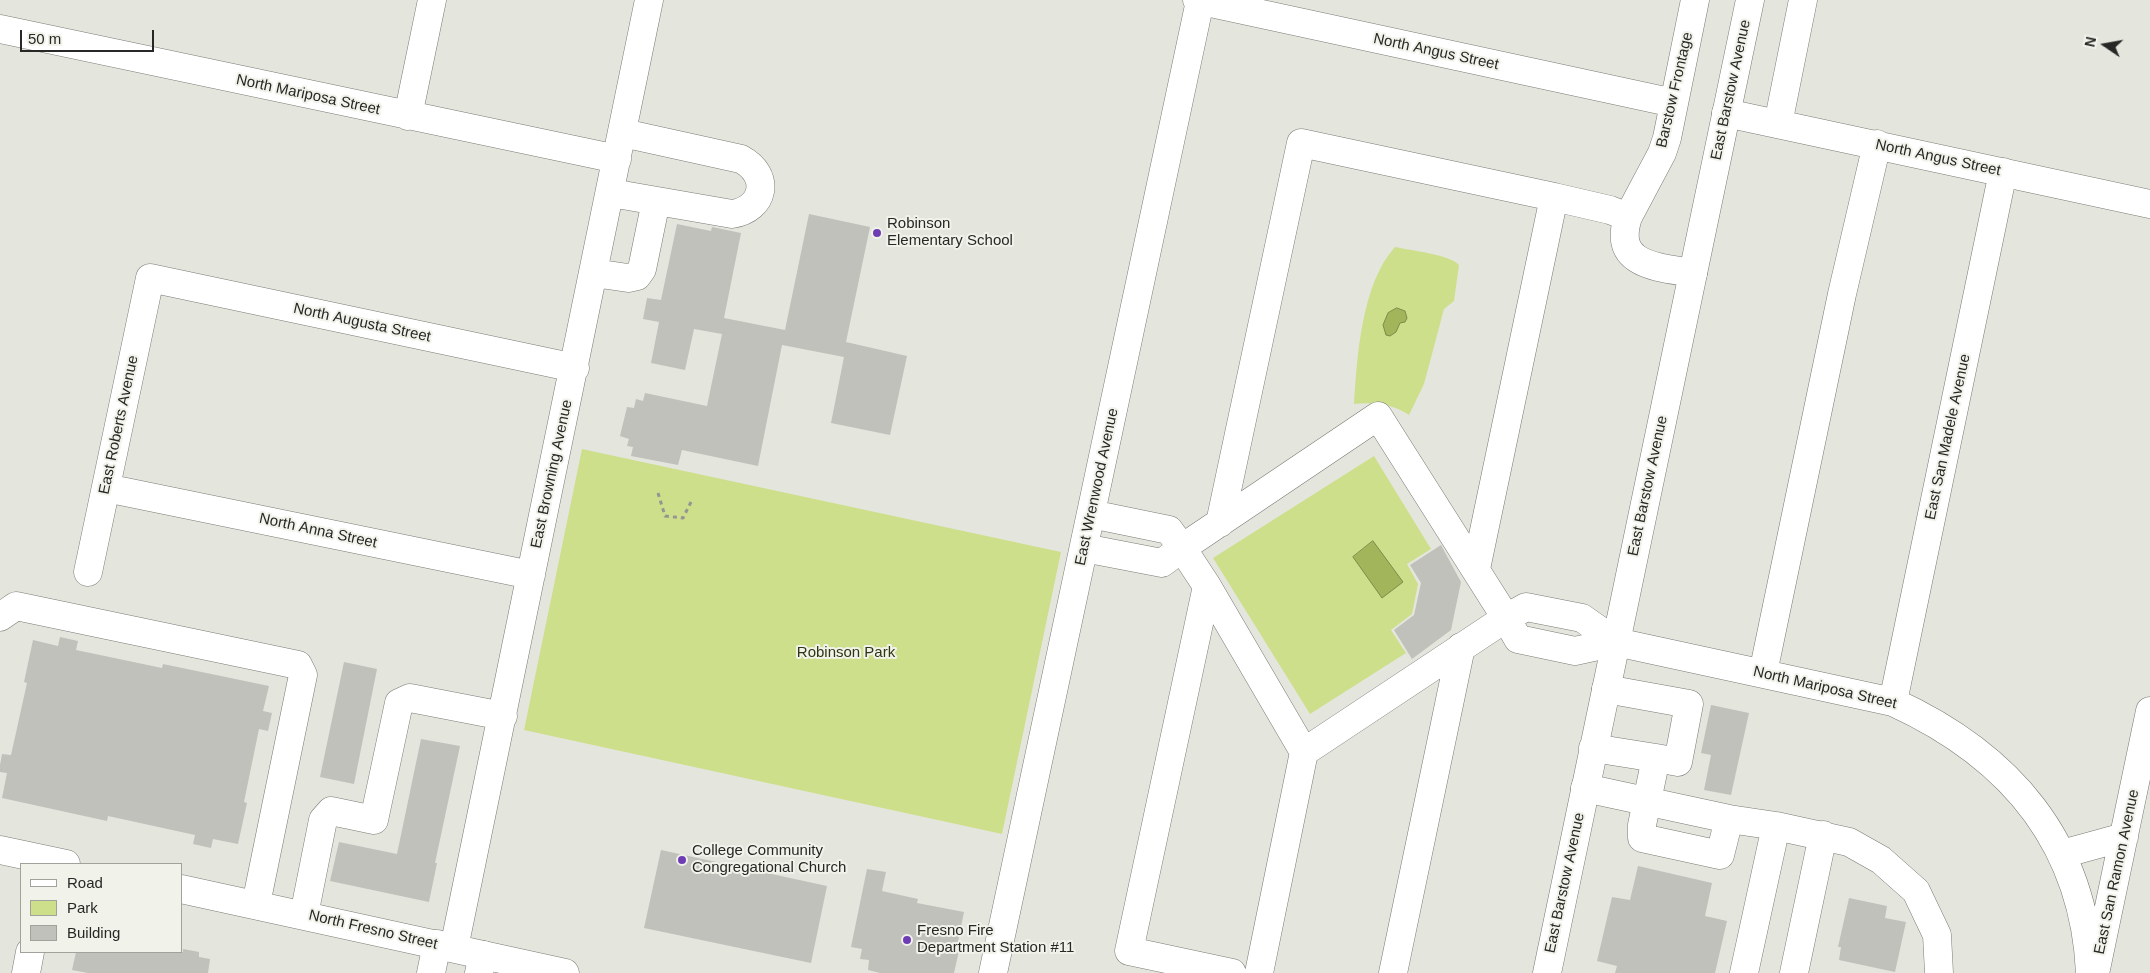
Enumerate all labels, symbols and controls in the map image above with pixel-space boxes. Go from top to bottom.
street label: East Barstow Avenue [1707,18,1755,162]
scale bar [22,20,156,52]
north arrow [2080,20,2130,70]
text: 50 m [28,30,61,47]
street label: North Angus Street [1372,30,1500,74]
street label: Barstow Frontage [1653,30,1697,150]
text: N [2081,35,2099,48]
street label: North Mariposa Street [234,71,382,119]
street label: North Angus Street [1874,136,2002,180]
place label: Robinson Elementary School [887,215,1013,250]
marker: Robinson Elementary School [871,227,883,239]
street label: North Augusta Street [292,300,432,346]
street label: East San Madele Avenue [1922,352,1974,522]
street label: East Roberts Avenue [95,354,143,496]
street label: East Browning Avenue [527,398,577,550]
street label: East Wrenwood Avenue [1072,407,1122,567]
street label: East Barstow Avenue [1624,414,1672,558]
street label: North Anna Street [257,510,379,552]
park label: Robinson Park [797,644,895,662]
street label: North Mariposa Street [1751,663,1899,713]
street label: East San Ramon Avenue [2091,788,2143,956]
street label: East Barstow Avenue [1541,811,1589,955]
place label: College Community Congregational Church [692,842,846,877]
marker: College Community Congregational Church [676,854,688,866]
legend [20,863,182,953]
text: Road [67,874,103,891]
text: Park [67,899,98,916]
street label: North Fresno Street [307,906,439,954]
place label: Fresno Fire Department Station #11 [917,922,1074,957]
text: Building [67,924,120,941]
marker: Fresno Fire Department Station #11 [901,934,913,946]

